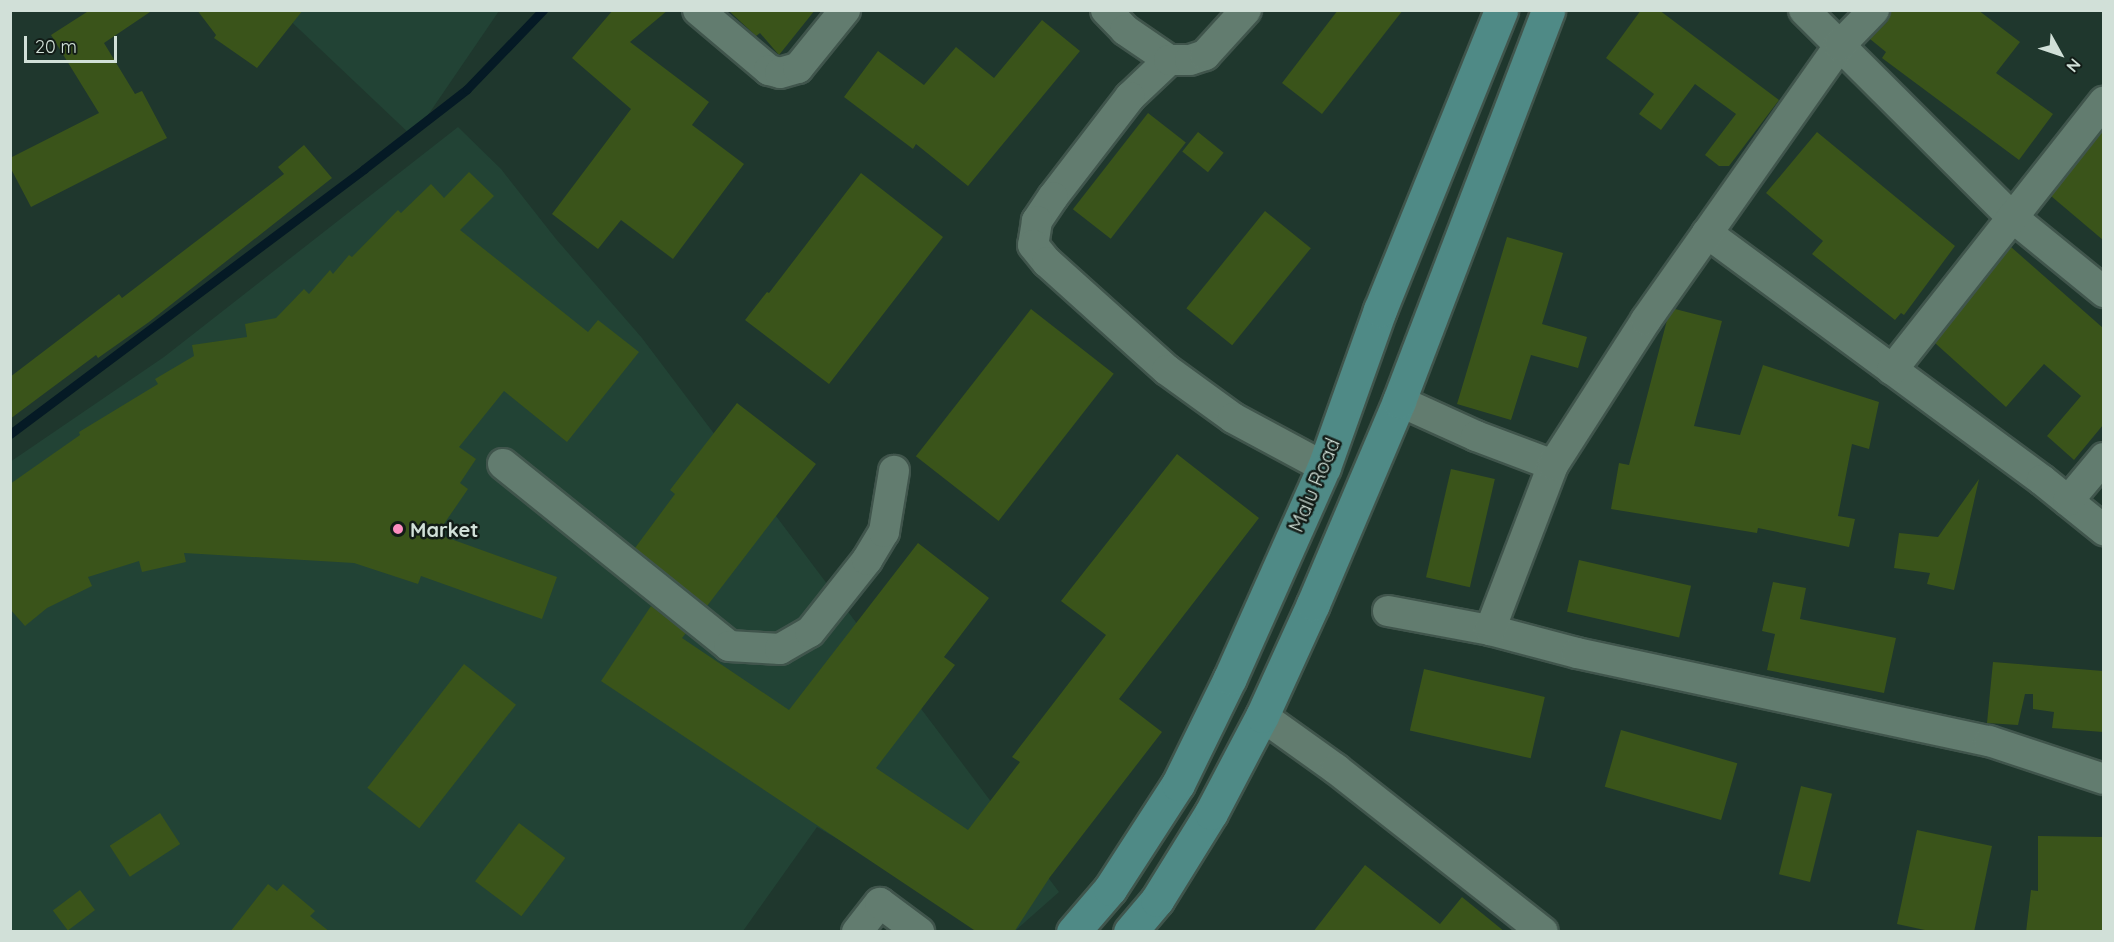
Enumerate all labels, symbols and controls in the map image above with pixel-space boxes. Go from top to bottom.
scale bar [27,24,120,62]
north arrow [2030,24,2090,84]
text: 20 m [35,35,77,58]
text: N [2062,55,2085,76]
street label: Malu Road [1283,434,1345,536]
place label: Market [410,517,479,541]
marker: Market [391,522,405,536]

